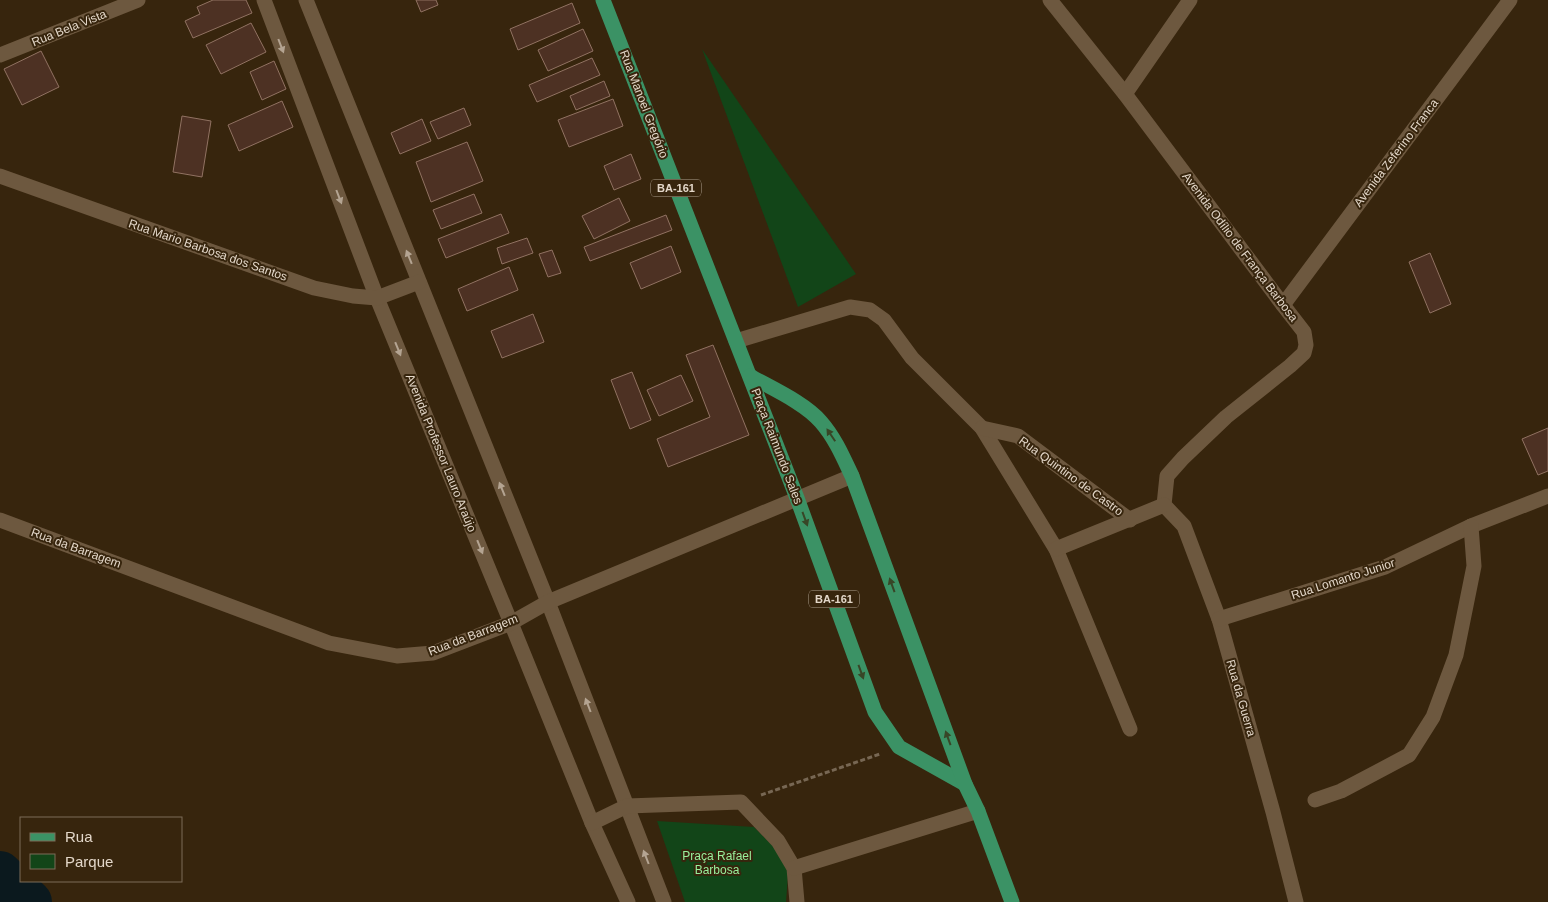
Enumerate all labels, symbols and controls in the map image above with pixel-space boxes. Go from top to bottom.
street label: Rua Bela Vista [30,7,109,49]
one-way arrow [278,38,285,53]
street label: Rua Manoel Gregório [617,48,671,160]
street label: Avenida Zeferino Franca [1351,96,1441,210]
street label: Avenida Odílio de França Barbosa [1179,170,1301,325]
road number: BA-161 [651,180,701,197]
one-way arrow [336,190,343,205]
street label: Rua Mario Barbosa dos Santos [127,216,289,284]
one-way arrow [404,250,412,264]
one-way arrow [395,342,403,356]
street label: Avenida Professor Lauro Araújo [403,372,479,534]
street label: Praça Raimundo Sales [748,386,806,506]
one-way arrow [826,428,836,442]
street label: Rua Quintino de Castro [1016,433,1126,519]
one-way arrow [498,482,506,496]
one-way arrow [802,512,809,527]
street label: Rua da Barragem [29,525,123,571]
one-way arrow [477,540,485,555]
street label: Rua Lomanto Junior [1289,556,1397,602]
one-way arrow [888,578,895,593]
road number: BA-161 [809,590,859,608]
street label: Rua da Barragem [426,611,520,659]
street label: Rua da Guerra [1223,658,1259,738]
one-way arrow [857,665,865,680]
one-way arrow [584,697,592,712]
one-way arrow [944,730,952,745]
legend [20,817,182,882]
text: Rua [65,828,93,845]
one-way arrow [642,849,649,864]
park label: Praça Rafael Barbosa [682,849,752,877]
text: Parque [65,853,113,870]

